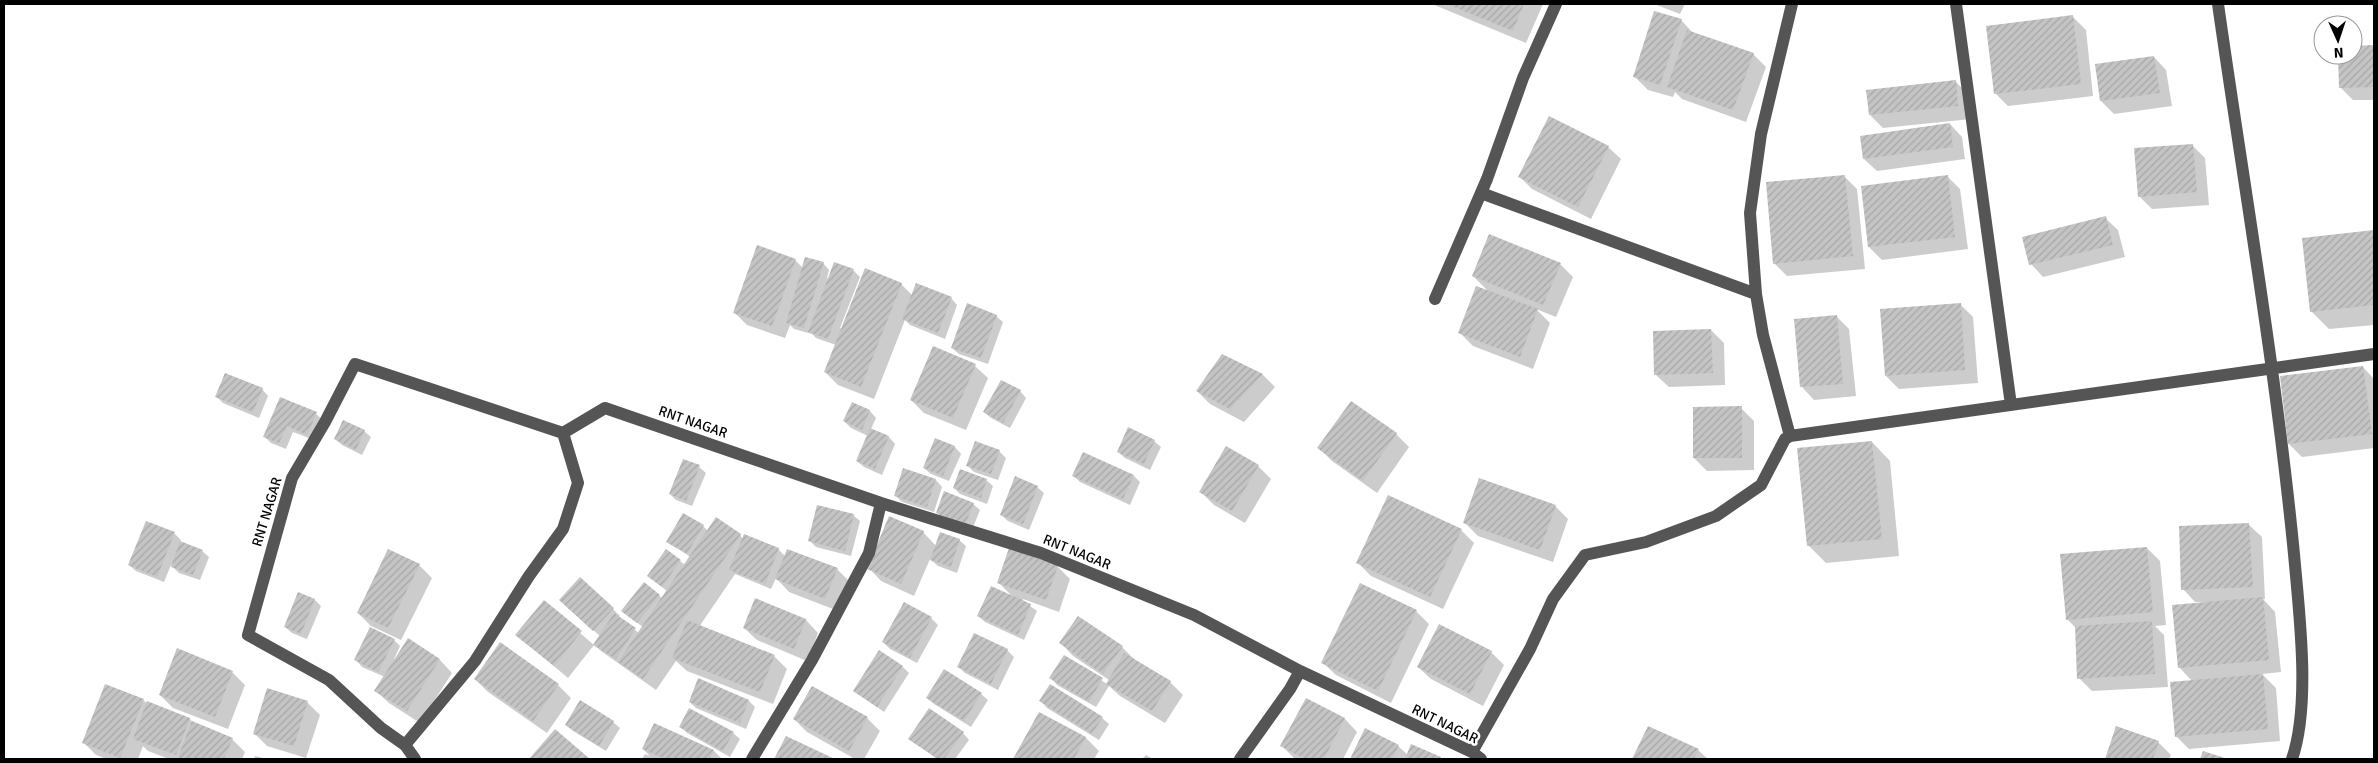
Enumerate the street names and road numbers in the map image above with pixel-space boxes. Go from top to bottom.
street label: RNT NAGAR [656,402,730,442]
street label: RNT NAGAR [248,475,286,549]
street label: RNT NAGAR [1041,531,1113,573]
street label: RNT NAGAR [1409,701,1481,747]

